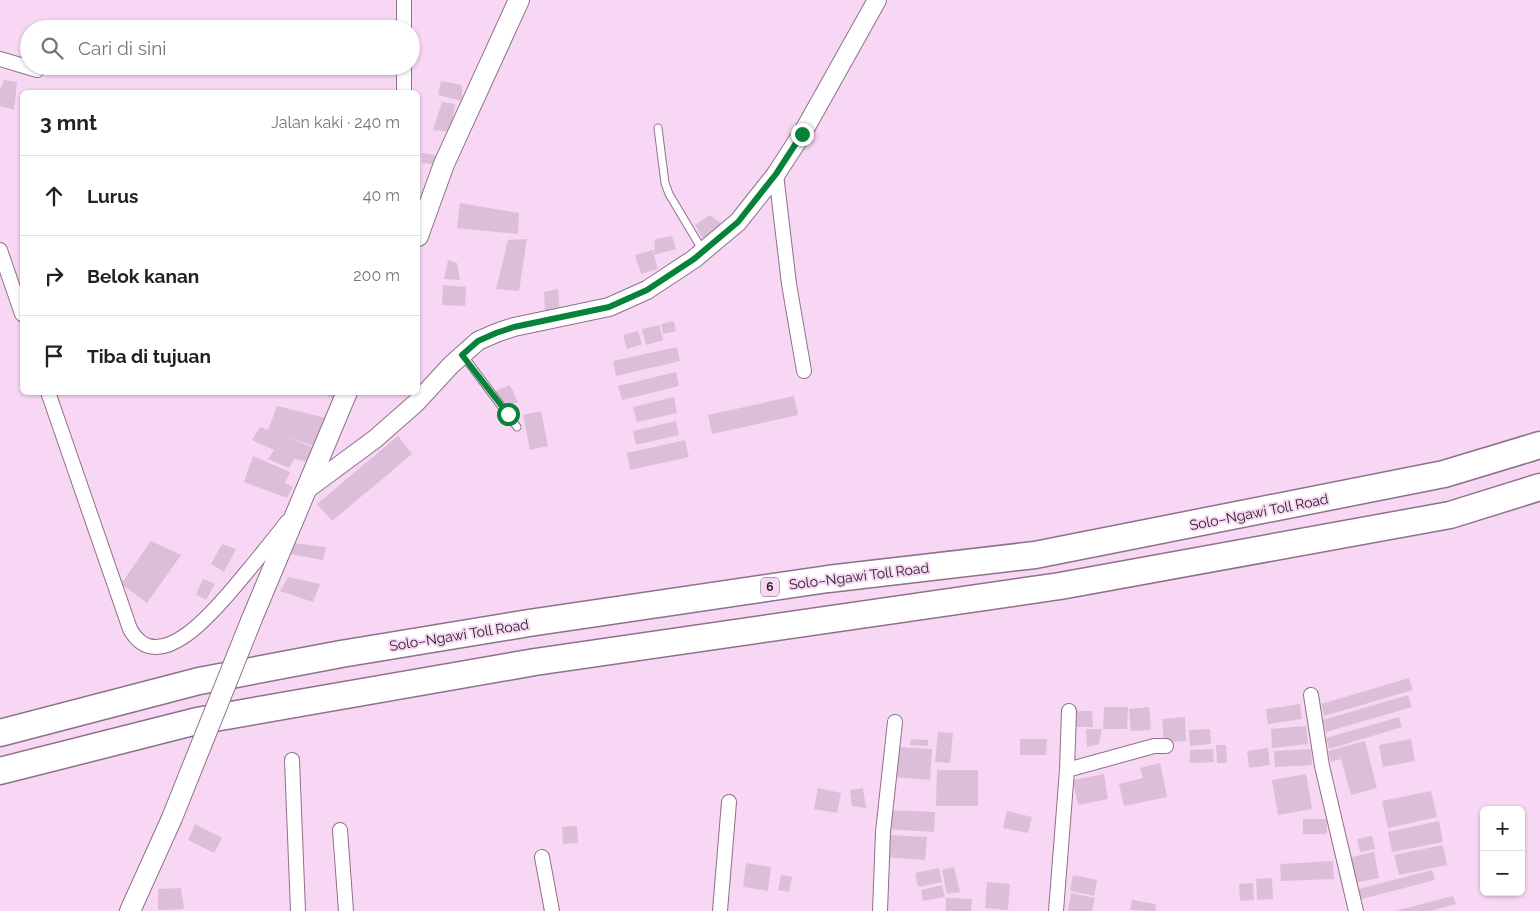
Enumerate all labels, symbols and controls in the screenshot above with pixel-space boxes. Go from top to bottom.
search box [20,20,420,75]
icon: search [38,34,66,62]
text: Cari di sini [78,37,166,59]
text: 3 mnt [40,110,97,135]
text: Jalan kaki · 240 m [271,113,400,132]
route end [791,123,814,146]
icon: ahead [40,182,68,210]
text: Lurus [87,185,138,207]
text: 40 m [363,186,400,205]
icon: right [40,262,68,290]
text: Belok kanan [87,265,199,287]
text: 200 m [353,266,400,285]
icon: arrive [40,342,68,370]
text: Tiba di tujuan [87,345,211,367]
route start [497,403,520,426]
street label: Solo–Ngawi Toll Road [1188,491,1330,533]
street label: Solo–Ngawi Toll Road [788,559,930,593]
road number: 6 [761,578,779,596]
street label: Solo–Ngawi Toll Road [388,616,530,654]
map controls [1480,806,1525,896]
button: + [1480,806,1525,851]
button: − [1480,851,1525,896]

